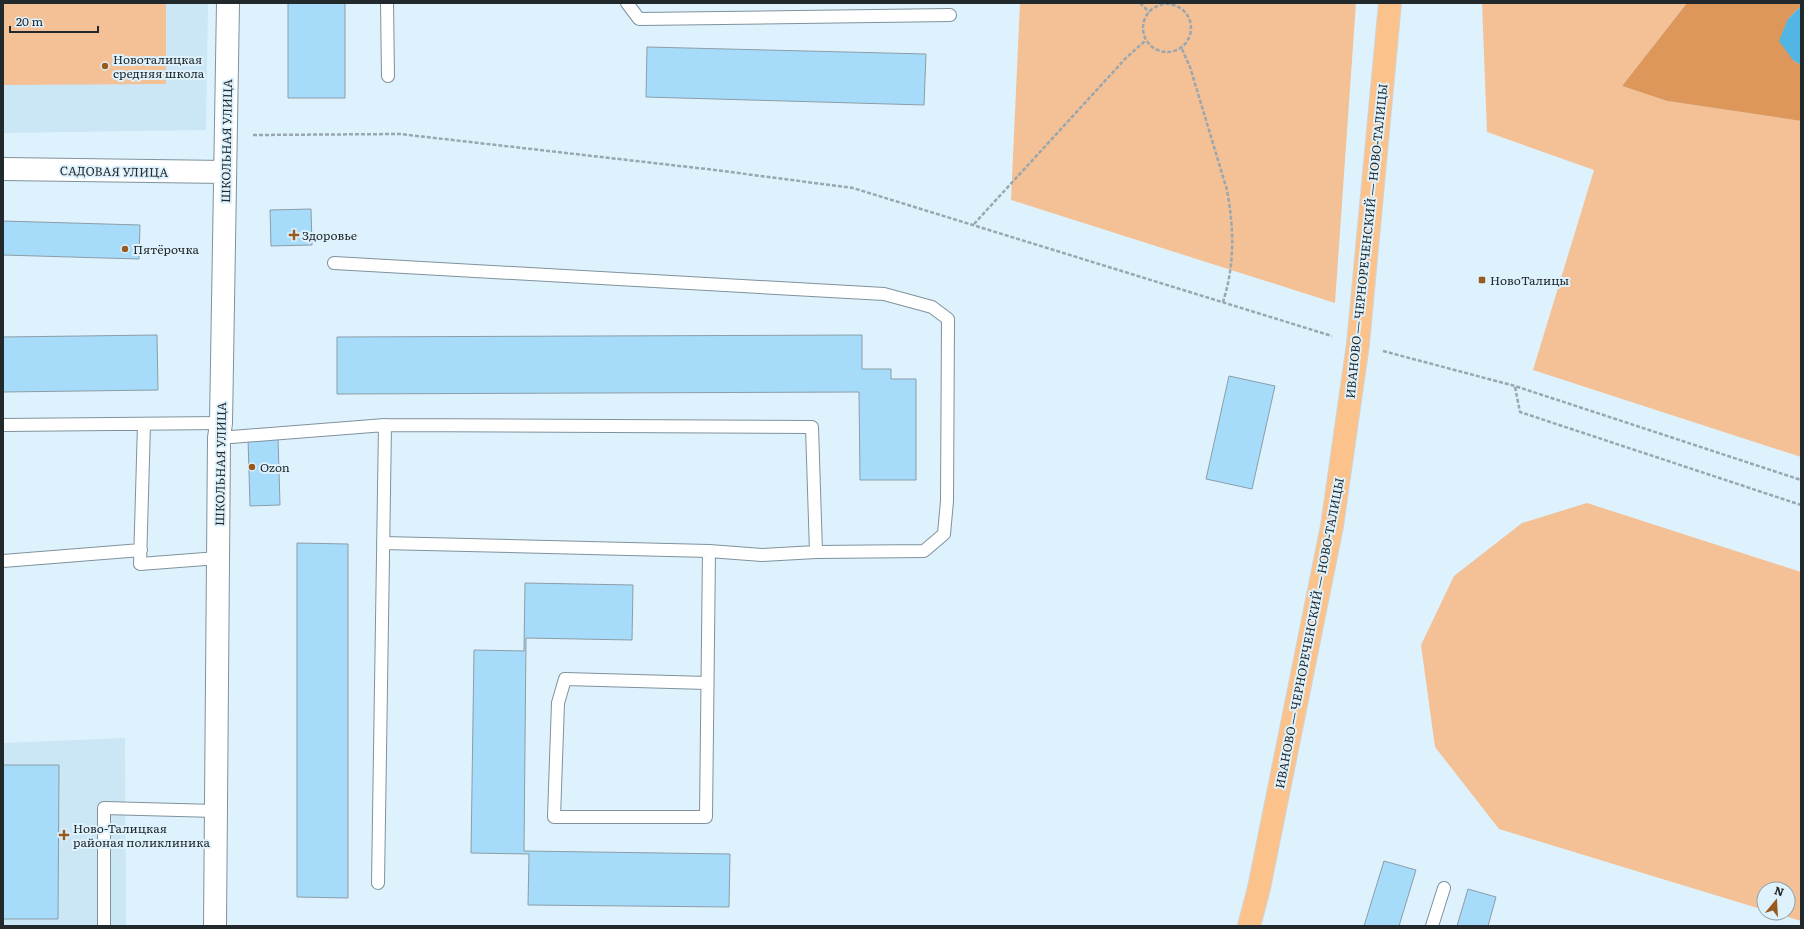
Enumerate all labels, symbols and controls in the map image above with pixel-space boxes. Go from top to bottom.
scale bar [10,8,98,34]
text: 20 m [16,12,43,30]
place label: Новоталицкая средняя школа [113,50,205,82]
marker: Новоталицкая средняя школа [100,61,110,71]
street label: ШКОЛЬНАЯ УЛИЦА [216,79,236,203]
street label: ИВАНОВО — ЧЕРНОРЕЧЕНСКИЙ — НОВО-ТАЛИЦЫ [1341,82,1392,399]
street label: САДОВАЯ УЛИЦА [60,161,169,181]
place label: Здоровье [302,226,357,244]
marker: Здоровье [289,230,299,240]
place label: Пятёрочка [133,240,200,258]
marker: Пятёрочка [120,244,130,254]
place label: НовоТалицы [1490,271,1569,289]
marker: НовоТалицы [1477,275,1487,285]
street label: ШКОЛЬНАЯ УЛИЦА [210,402,230,526]
place label: Ozon [260,458,290,476]
marker: Ozon [247,462,257,472]
street label: ИВАНОВО — ЧЕРНОРЕЧЕНСКИЙ — НОВО-ТАЛИЦЫ [1270,476,1348,790]
place label: Ново-Талицкая районая поликлиника [73,819,210,851]
marker: Ново-Талицкая районая поликлиника [58,829,70,841]
north arrow [1756,881,1796,921]
text: N [1773,882,1786,900]

